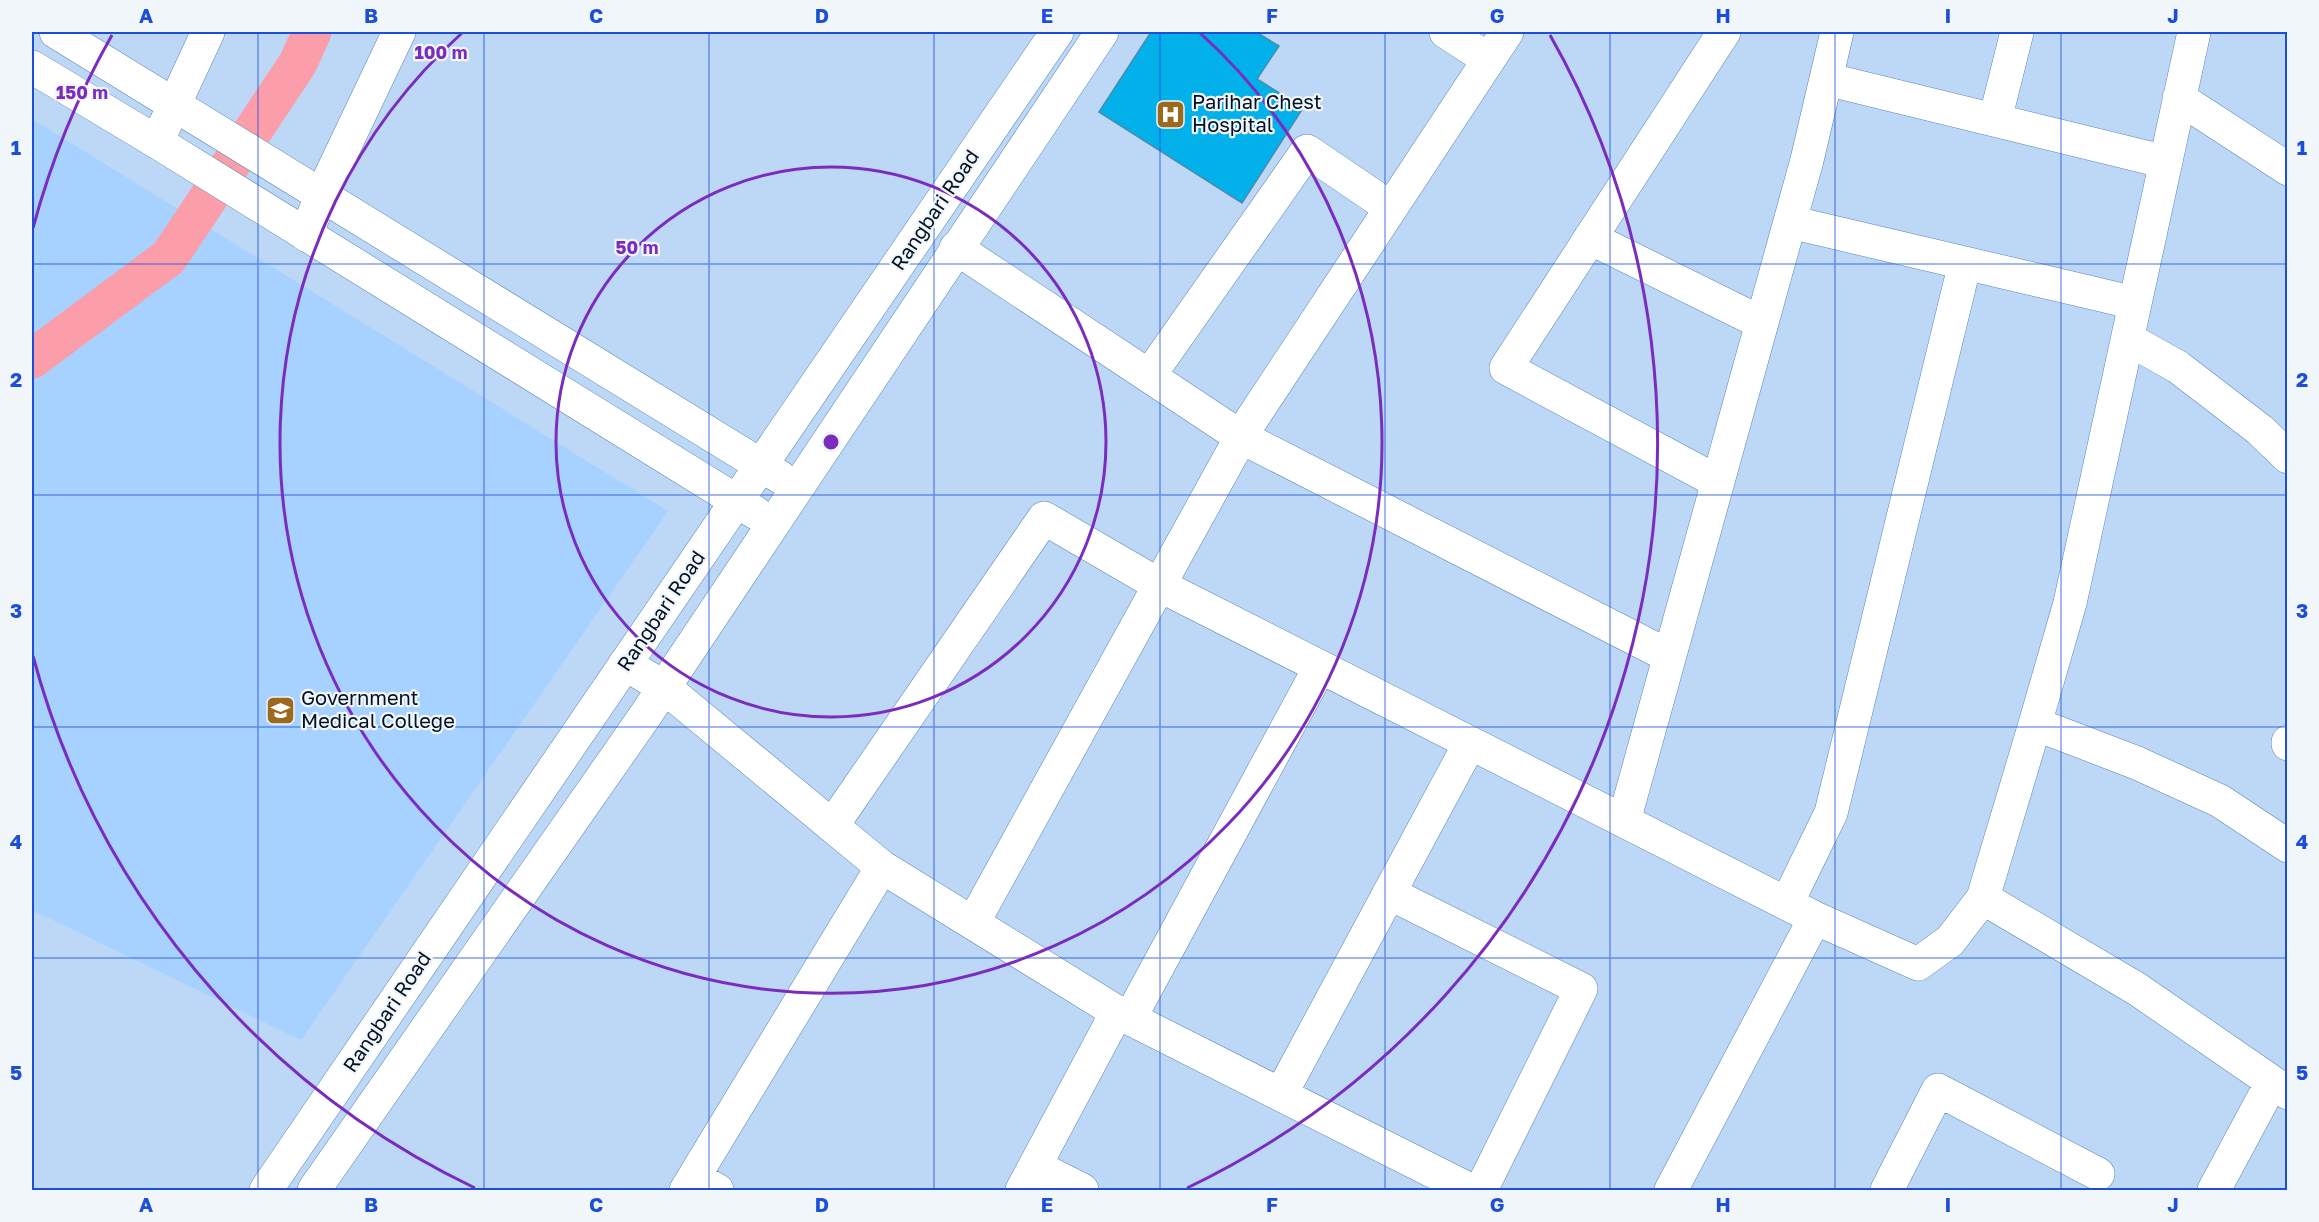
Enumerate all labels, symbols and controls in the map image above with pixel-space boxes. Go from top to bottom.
text: A [139,3,153,27]
text: B [364,3,378,27]
text: C [589,3,603,27]
text: D [815,3,829,27]
text: E [1041,3,1053,27]
text: F [1266,3,1278,27]
text: G [1490,3,1504,27]
text: H [1715,3,1731,27]
text: I [1945,3,1951,27]
text: J [2167,3,2179,27]
text: 100 m [415,41,467,63]
text: 150 m [56,81,108,103]
place label: Parihar Chest Hospital [1192,89,1322,136]
hospital icon: Parihar Chest Hospital [1155,98,1187,130]
text: 1 [11,135,21,159]
text: 1 [2297,135,2307,159]
street label: Rangbari Road [885,145,983,274]
text: 50 m [616,236,658,258]
text: 2 [10,367,22,391]
text: 2 [2296,367,2308,391]
centre of rings [821,432,841,452]
street label: Rangbari Road [611,546,709,675]
text: 3 [10,598,22,622]
text: 3 [2296,598,2308,622]
place label: Government Medical College [301,685,455,732]
school or university icon: Government Medical College [264,694,296,726]
text: 4 [10,829,22,853]
text: 4 [2296,829,2308,853]
street label: Rangbari Road [337,947,435,1076]
text: 5 [10,1060,22,1084]
text: 5 [2296,1060,2308,1084]
text: A [139,1192,153,1216]
text: B [364,1192,378,1216]
text: C [589,1192,603,1216]
text: D [815,1192,829,1216]
text: E [1041,1192,1053,1216]
text: F [1266,1192,1278,1216]
text: G [1490,1192,1504,1216]
text: H [1715,1192,1731,1216]
text: I [1945,1192,1951,1216]
text: J [2167,1192,2179,1216]

